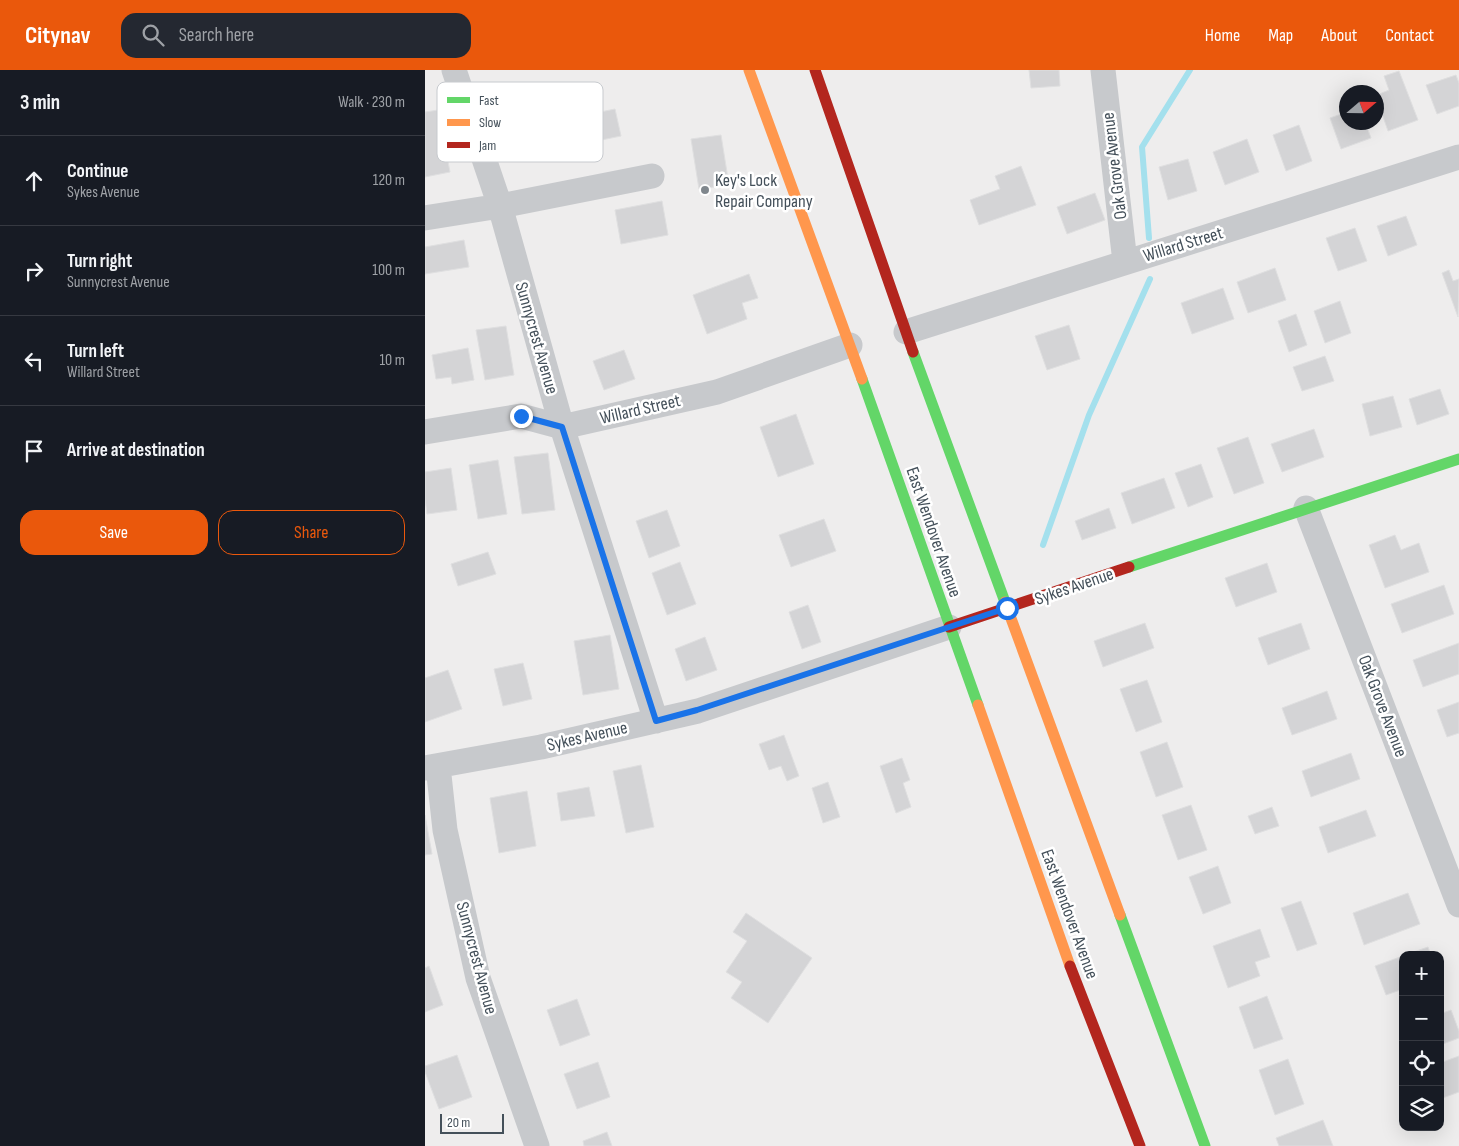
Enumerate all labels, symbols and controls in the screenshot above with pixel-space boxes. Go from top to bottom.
search box [121,13,471,58]
text: Citynav [25,21,91,50]
icon: search [139,21,167,49]
text: Search here [179,24,254,47]
text: Home [1205,25,1240,46]
text: Map [1268,25,1293,46]
text: About [1321,25,1357,46]
text: Contact [1385,25,1434,46]
legend [437,82,603,162]
north arrow [1339,85,1384,130]
text: 3 min [20,90,60,115]
text: Fast [479,92,499,109]
text: Walk · 230 m [338,93,405,112]
street label: Oak Grove Avenue [1098,111,1131,221]
text: Slow [479,114,501,131]
text: Jam [478,137,496,154]
text: Continue [67,160,128,183]
icon: ahead [20,167,48,195]
place label: Key's Lock Repair Company [715,170,813,212]
text: 120 m [373,171,405,190]
text: Sykes Avenue [67,183,140,202]
marker: Key's Lock Repair Company [699,184,711,196]
street label: Willard Street [1141,222,1226,266]
text: Turn right [67,250,132,273]
icon: right [20,257,48,285]
text: 100 m [372,261,405,280]
text: Sunnycrest Avenue [67,273,170,292]
street label: Sunnycrest Avenue [511,280,563,396]
text: Turn left [67,340,124,363]
icon: left [20,347,48,375]
text: 10 m [379,351,405,370]
text: Willard Street [67,363,140,382]
street label: Willard Street [598,390,683,429]
route end [510,405,533,428]
icon: arrive [20,437,48,465]
text: Arrive at destination [67,439,205,462]
street label: East Wendover Avenue [901,464,966,600]
button: Save [20,510,208,555]
button: Share [218,510,405,555]
street label: Sykes Avenue [1032,563,1116,610]
route start [996,597,1019,620]
street label: Oak Grove Avenue [1353,652,1412,760]
street label: Sykes Avenue [545,717,629,756]
street label: East Wendover Avenue [1036,847,1103,982]
street label: Sunnycrest Avenue [451,900,502,1017]
map controls [1399,951,1444,1131]
button: + [1399,951,1444,996]
button: − [1399,996,1444,1041]
button: locate [1399,1041,1444,1086]
button: layers [1399,1086,1444,1131]
scale bar [440,1111,504,1134]
text: 20 m [447,1114,470,1131]

